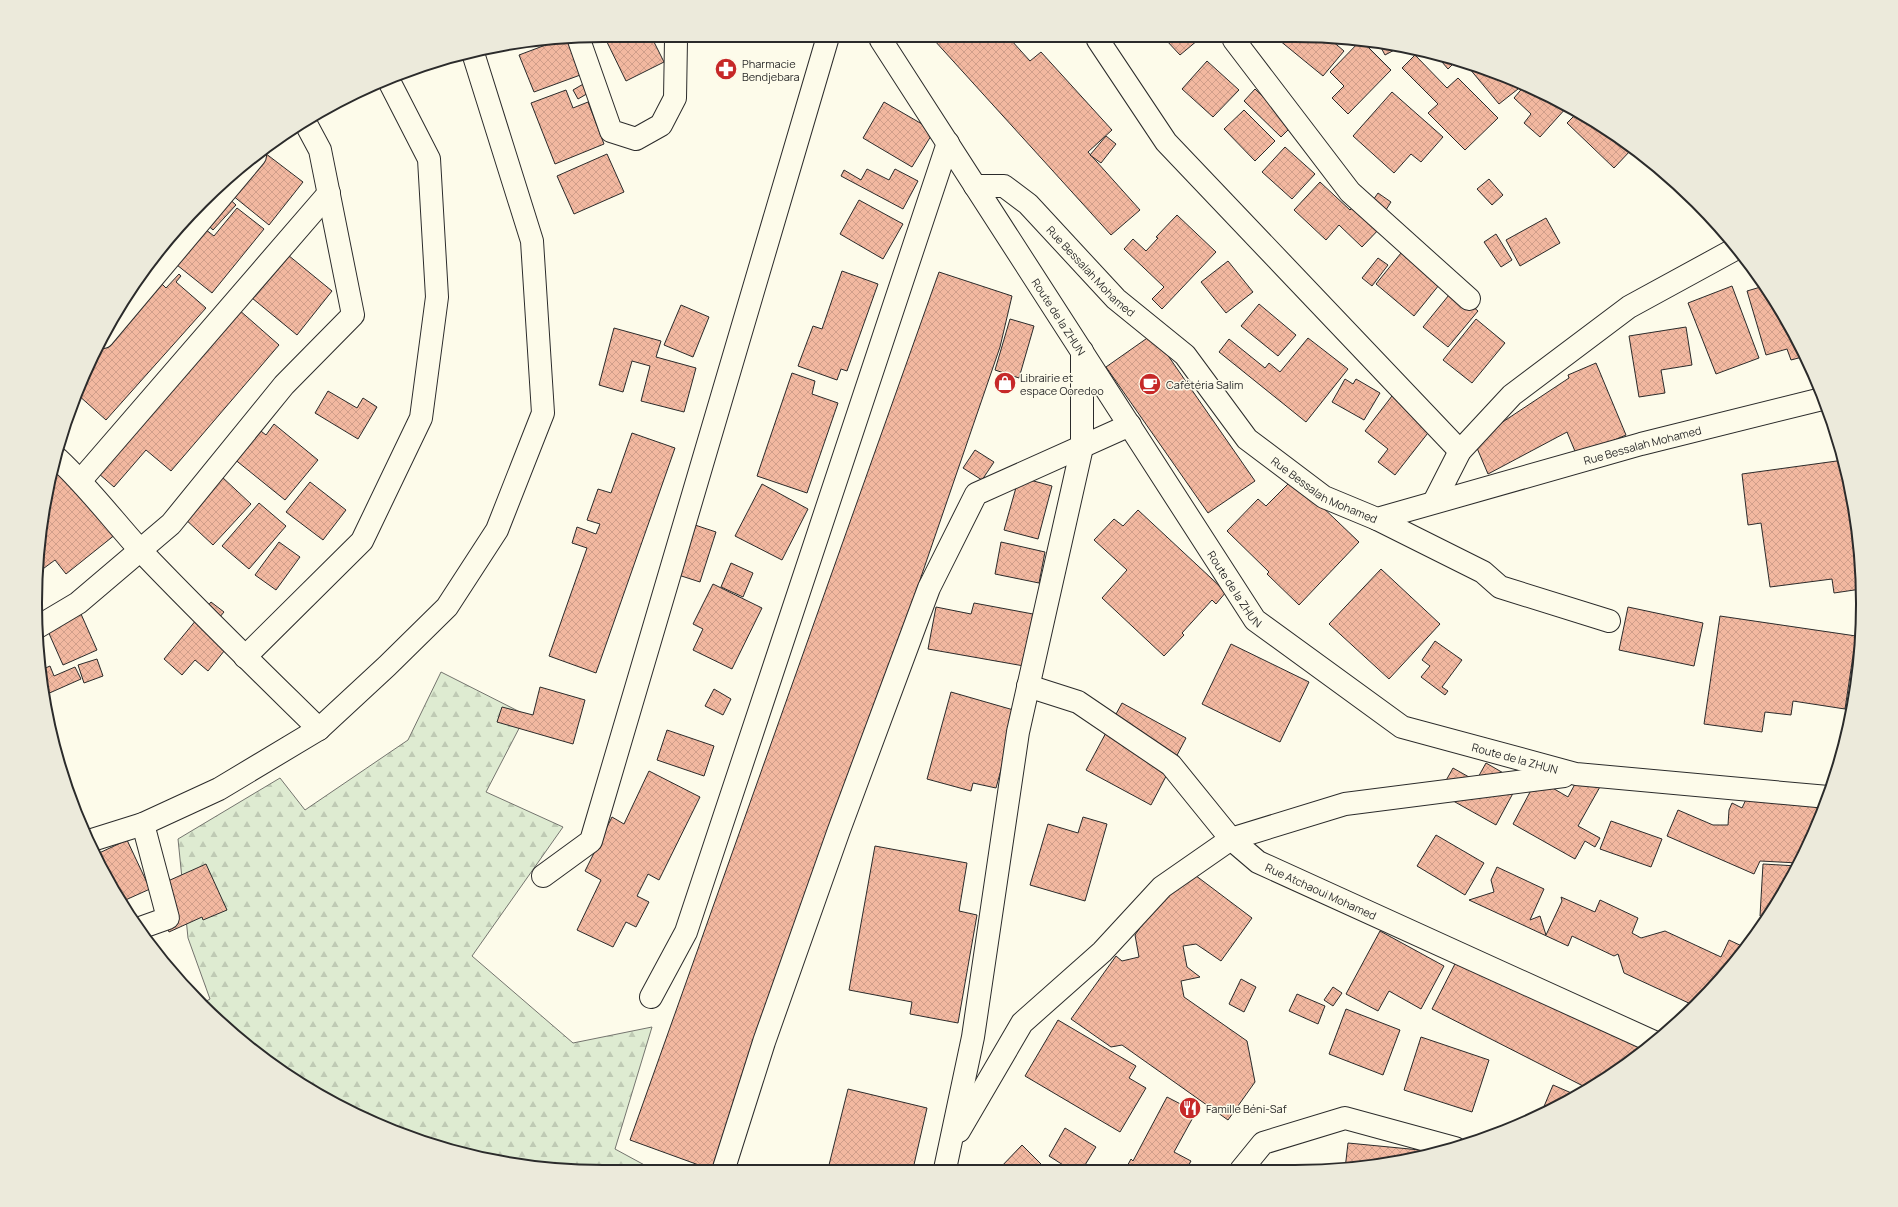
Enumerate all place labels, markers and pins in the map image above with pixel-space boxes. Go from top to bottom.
pharmacy icon: Pharmacie Bendjebara [713,56,739,82]
place label: Pharmacie Bendjebara [742,56,800,84]
shop icon: Librairie et espace Ooredoo [992,370,1018,396]
place label: Librairie et espace Ooredoo [1020,370,1104,398]
cafe icon: Cafétéria Salim [1137,371,1163,397]
place label: Cafétéria Salim [1166,377,1243,392]
restaurant icon: Famille Béni-Saf [1177,1095,1203,1121]
place label: Famille Béni-Saf [1206,1101,1287,1116]

